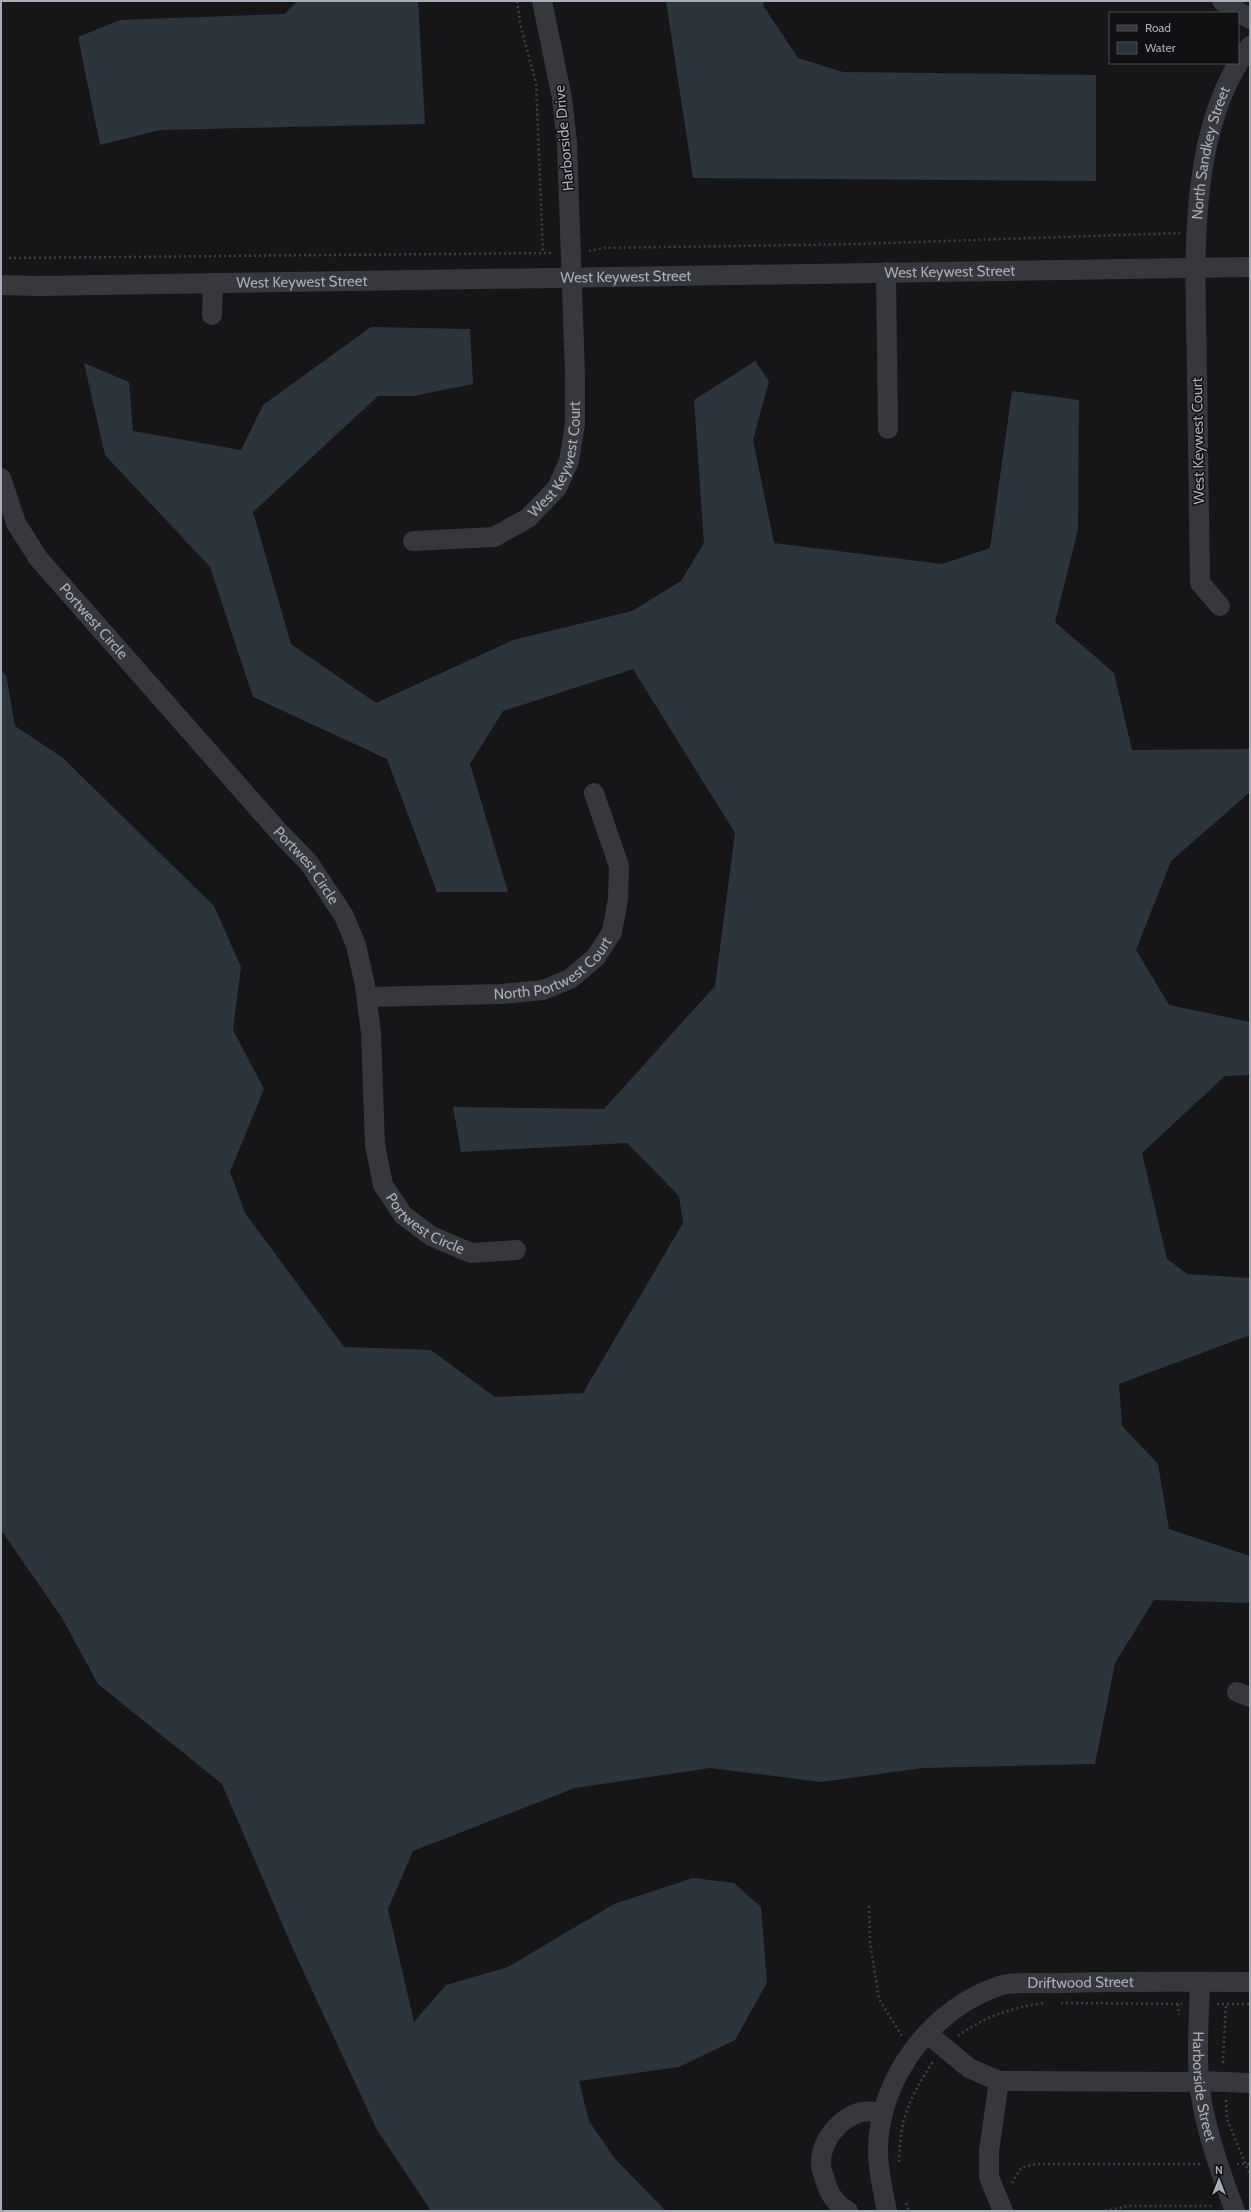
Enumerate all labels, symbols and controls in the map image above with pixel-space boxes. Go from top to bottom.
legend [1109,12,1239,64]
text: Road [1145,20,1171,35]
text: Water [1145,40,1176,55]
street label: Harborside Drive [550,84,578,192]
street label: North Sandkey Street [1188,84,1234,220]
street label: West Keywest Street [884,262,1015,282]
street label: West Keywest Street [560,267,691,287]
street label: West Keywest Street [236,272,368,292]
street label: West Keywest Court [1188,377,1208,505]
street label: West Keywest Court [525,401,584,521]
street label: Portwest Circle [55,580,132,663]
street label: Portwest Circle [269,823,343,908]
street label: North Portwest Court [494,934,615,1003]
street label: Portwest Circle [382,1190,467,1258]
street label: Driftwood Street [1027,1973,1134,1992]
street label: Harborside Street [1189,2031,1220,2144]
north arrow [1199,2160,1239,2200]
text: N [1215,2163,1223,2177]

